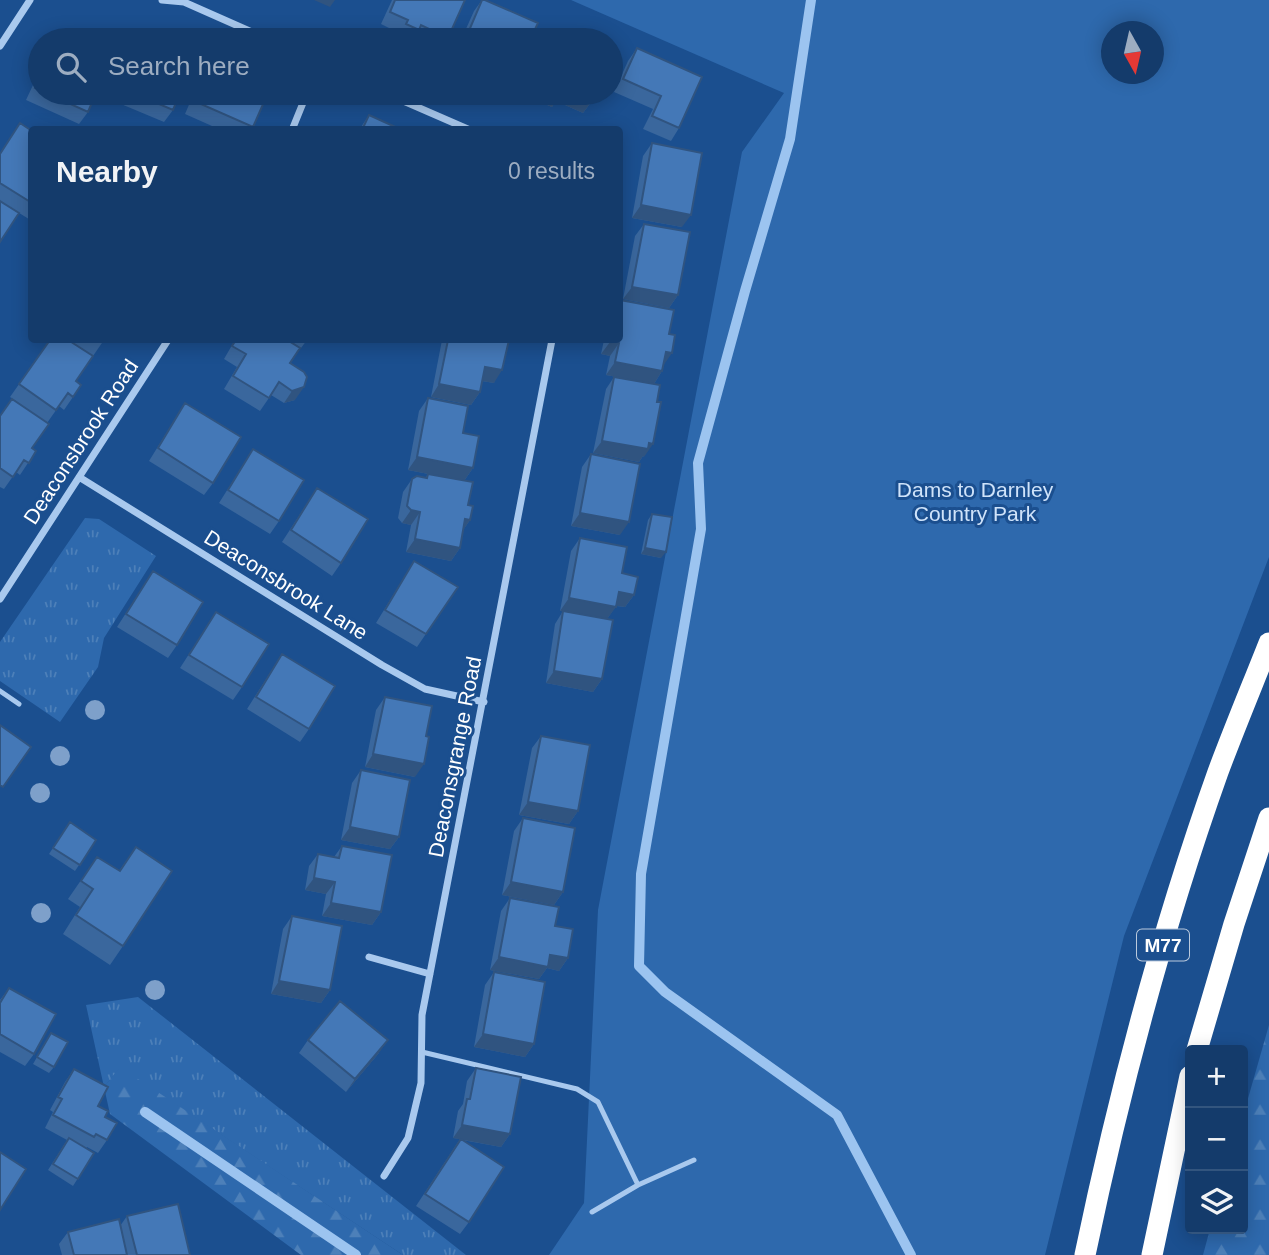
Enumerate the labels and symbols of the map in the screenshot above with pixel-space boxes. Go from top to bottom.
north arrow [1101,21,1164,84]
street label: Deaconsbrook Road [19,355,142,528]
park label: Dams to Darnley Country Park [897,478,1054,525]
street label: Deaconsbrook Lane [200,525,372,644]
street label: Deaconsgrange Road [424,654,485,859]
road number: M77 [1137,930,1189,960]

